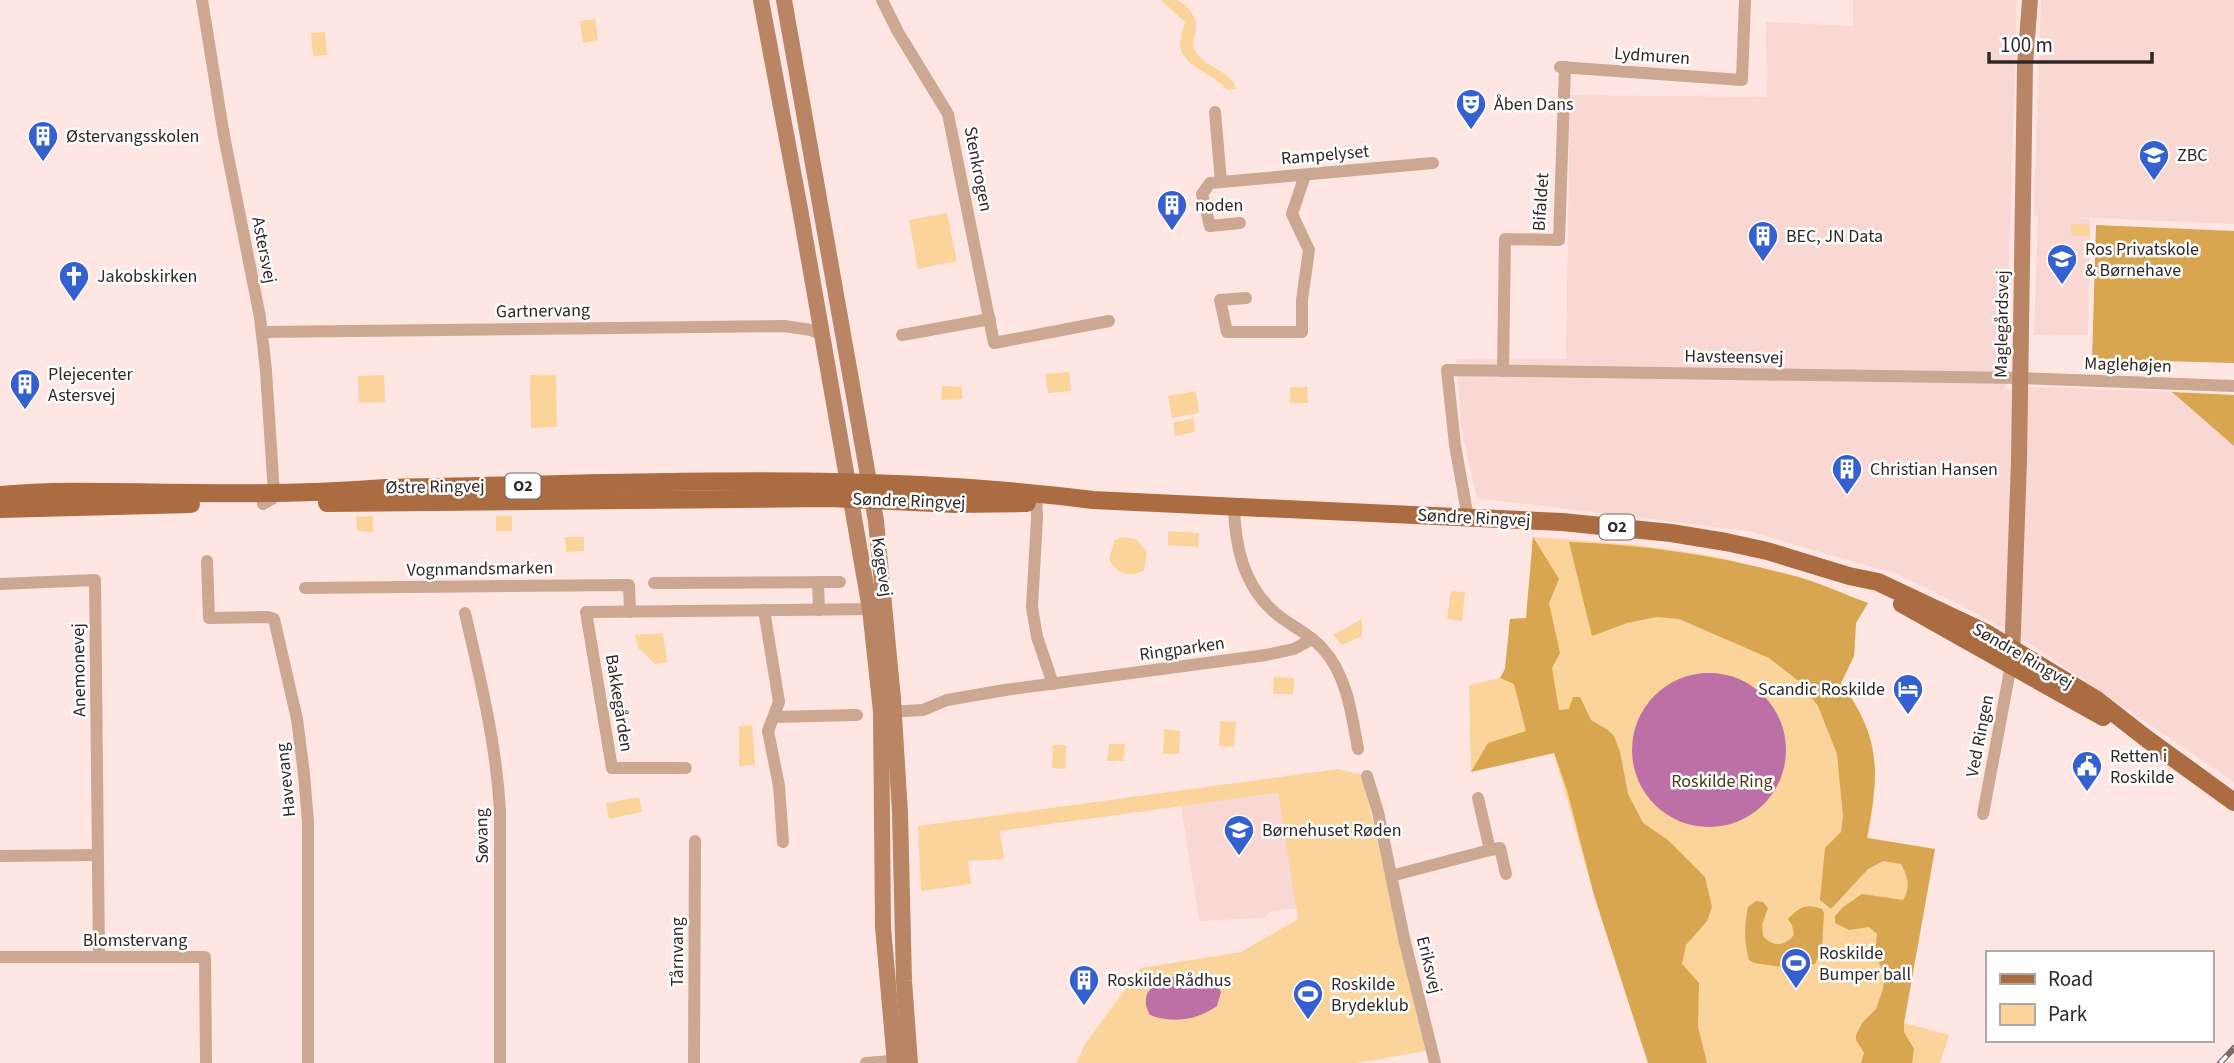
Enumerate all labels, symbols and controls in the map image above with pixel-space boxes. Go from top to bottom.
scale bar [1989,21,2152,65]
text: 100 m [2000,30,2053,60]
street label: Lydmuren [1613,41,1691,71]
theatre icon: Åben Dans [1454,87,1488,131]
place label: Åben Dans [1494,92,1574,117]
building icon: Østervangsskolen [26,119,60,163]
place label: Østervangsskolen [66,124,199,149]
street label: Stenkrogen [958,124,998,214]
school or university icon: ZBC [2137,138,2171,182]
street label: Rampelyset [1280,139,1370,171]
place label: ZBC [2177,143,2208,168]
street label: Bifaldet [1526,172,1556,232]
building icon: noden [1155,188,1189,232]
place label: noden [1195,193,1243,218]
street label: Astersvej [245,214,283,286]
building icon: BEC, JN Data [1746,219,1780,263]
place label: BEC, JN Data [1786,224,1883,249]
place label: Ros Privatskole & Børnehave [2085,237,2199,283]
school or university icon: Ros Privatskole & Børnehave [2045,242,2079,286]
church icon: Jakobskirken [57,259,91,303]
place label: Jakobskirken [97,264,197,289]
street label: Maglegårdsvej [1989,270,2015,378]
street label: Gartnervang [496,298,590,324]
street label: Havsteensvej [1684,344,1784,370]
street label: Maglehøjen [2084,351,2172,379]
place label: Plejecenter Astersvej [48,362,133,408]
building icon: Plejecenter Astersvej [8,367,42,411]
building icon: Christian Hansen [1830,452,1864,496]
place label: Christian Hansen [1870,457,1998,482]
street label: Østre Ringvej [385,474,485,500]
road number: O2 [505,474,540,499]
street label: Søndre Ringvej [852,487,966,515]
street label: Søndre Ringvej [1417,503,1531,533]
road number: O2 [1600,514,1634,540]
street label: Køgevej [865,536,899,598]
street label: Vognmandsmarken [406,555,554,583]
street label: Søndre Ringvej [1968,617,2078,695]
street label: Anemonevej [66,623,92,717]
street label: Ringparken [1138,631,1226,667]
street label: Bakkegården [599,652,639,754]
hotel icon: Scandic Roskilde [1891,672,1925,716]
place label: Scandic Roskilde [1758,677,1885,702]
street label: Ved Ringen [1960,693,2000,779]
street label: Havevang [270,742,302,818]
place label: Retten i Roskilde [2110,744,2174,790]
public building icon: Retten i Roskilde [2070,749,2104,793]
park label: Roskilde Ring [1671,769,1773,794]
street label: Søvang [469,808,495,864]
school or university icon: Børnehuset Røden [1222,813,1256,857]
place label: Børnehuset Røden [1262,818,1402,843]
street label: Tårnvang [665,917,690,987]
street label: Blomstervang [83,928,187,953]
street label: Eriksvej [1410,934,1448,996]
place label: Roskilde Bumper ball [1819,941,1911,987]
sports icon: Roskilde Bumper ball [1779,946,1813,990]
legend [1986,951,2213,1042]
building icon: Roskilde Rådhus [1067,963,1101,1007]
text: Road [2048,964,2093,994]
place label: Roskilde Rådhus [1107,968,1231,993]
place label: Roskilde Brydeklub [1331,972,1409,1018]
sports icon: Roskilde Brydeklub [1291,977,1325,1021]
text: Park [2048,999,2088,1029]

